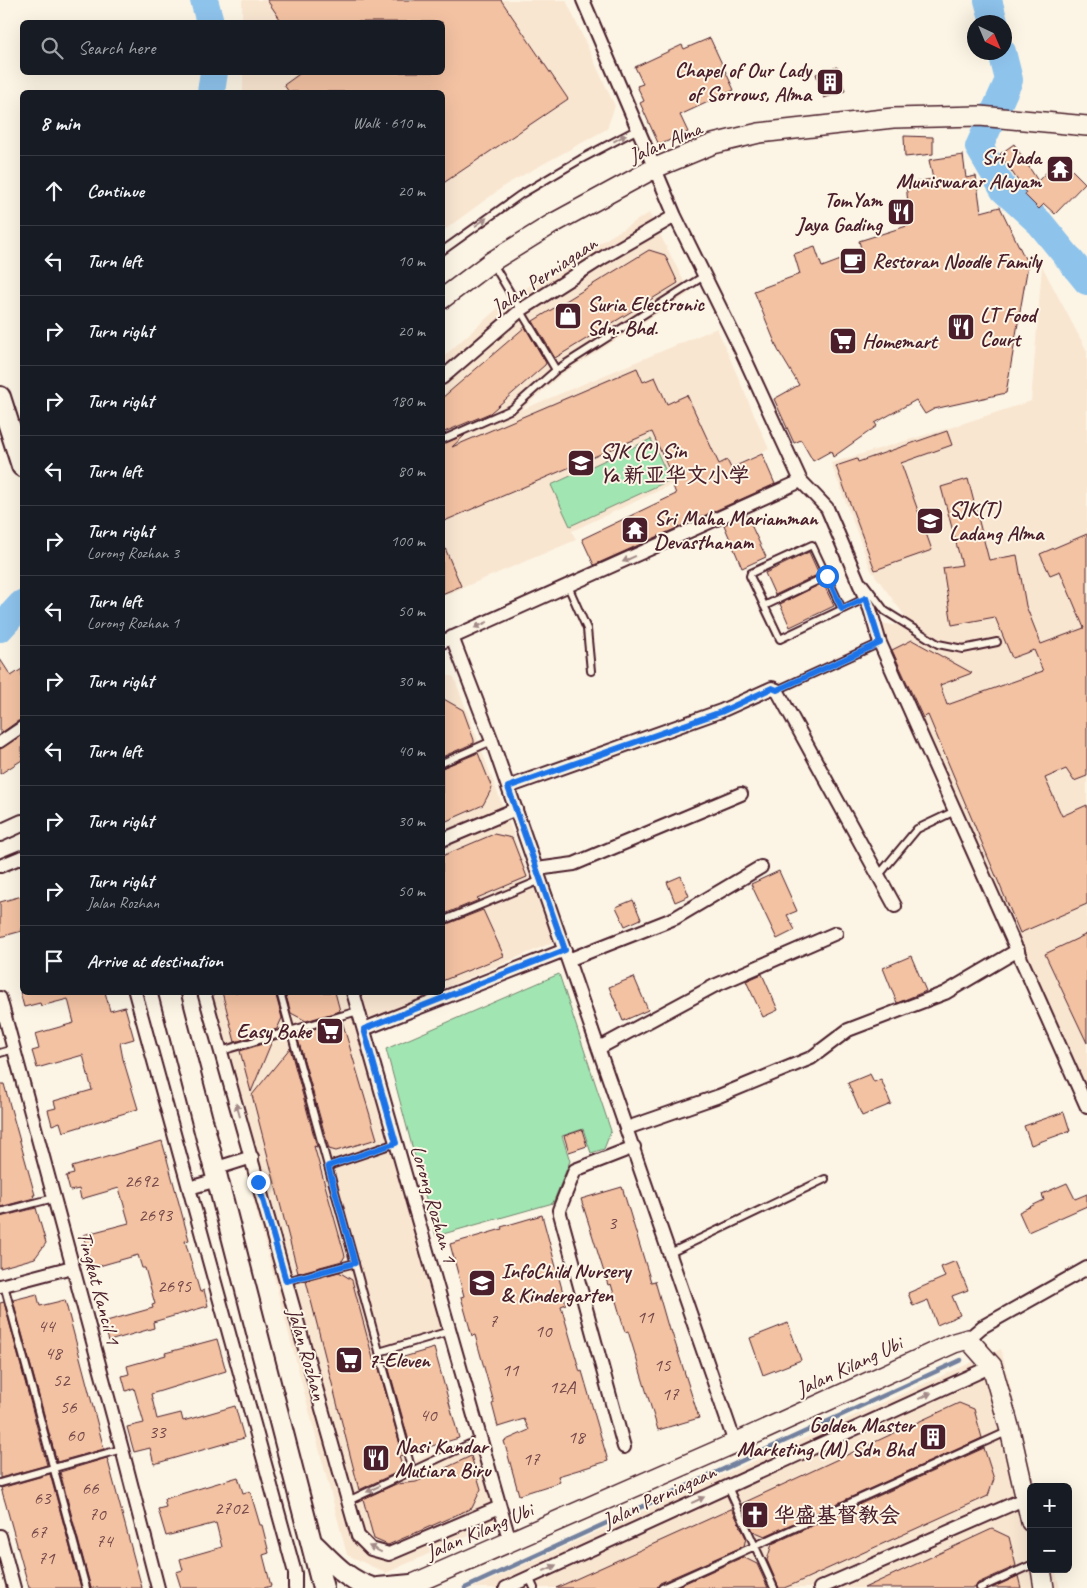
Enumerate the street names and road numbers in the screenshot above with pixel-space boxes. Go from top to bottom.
street label: Jalan Alma [624,114,707,169]
street label: Jalan Perniagaan [485,229,603,321]
street label: Lorong Rozhan 1 [405,1142,464,1267]
street label: Tingkat Kancil 1 [71,1229,127,1349]
street label: Jalan Rozhan [281,1304,333,1404]
street label: Jalan Kilang Ubi [791,1329,909,1402]
street label: Jalan Perniagaan [597,1458,721,1534]
street label: Jalan Kilang Ubi [420,1496,539,1566]

